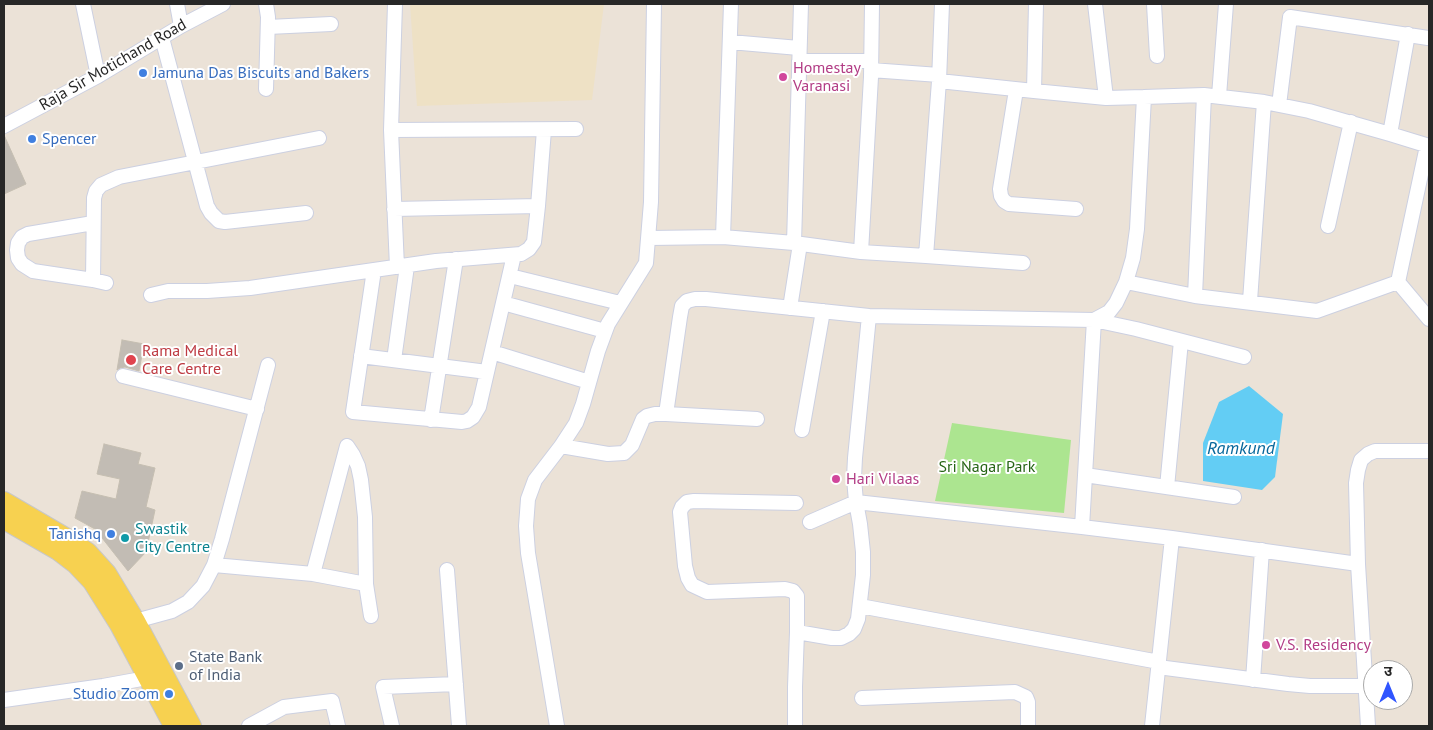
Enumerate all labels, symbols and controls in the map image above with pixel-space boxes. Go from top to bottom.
street label: Raja Sir Motichand Road [36,15,190,115]
place label: Homestay Varanasi [793,58,861,96]
place label: Jamuna Das Biscuits and Bakers [153,63,369,83]
marker: Jamuna Das Biscuits and Bakers [137,67,149,79]
marker: Homestay Varanasi [777,71,789,83]
place label: Spencer [42,129,96,149]
marker: Spencer [26,133,38,145]
place label: Rama Medical Care Centre [142,341,238,379]
marker: Rama Medical Care Centre [124,353,138,367]
water label: Ramkund [1207,438,1275,460]
park label: Sri Nagar Park [939,457,1035,477]
place label: Hari Vilaas [846,469,919,489]
marker: Hari Vilaas [830,473,842,485]
place label: Swastik City Centre [135,519,210,557]
place label: Tanishq [49,524,101,544]
marker: Tanishq [105,528,117,540]
marker: Swastik City Centre [119,532,131,544]
place label: V.S. Residency [1276,635,1371,655]
marker: V.S. Residency [1260,639,1272,651]
place label: State Bank of India [189,647,262,685]
marker: State Bank of India [173,660,185,672]
north arrow [1363,660,1413,710]
text: उ [1384,662,1392,680]
place label: Studio Zoom [73,684,159,704]
marker: Studio Zoom [163,688,175,700]

